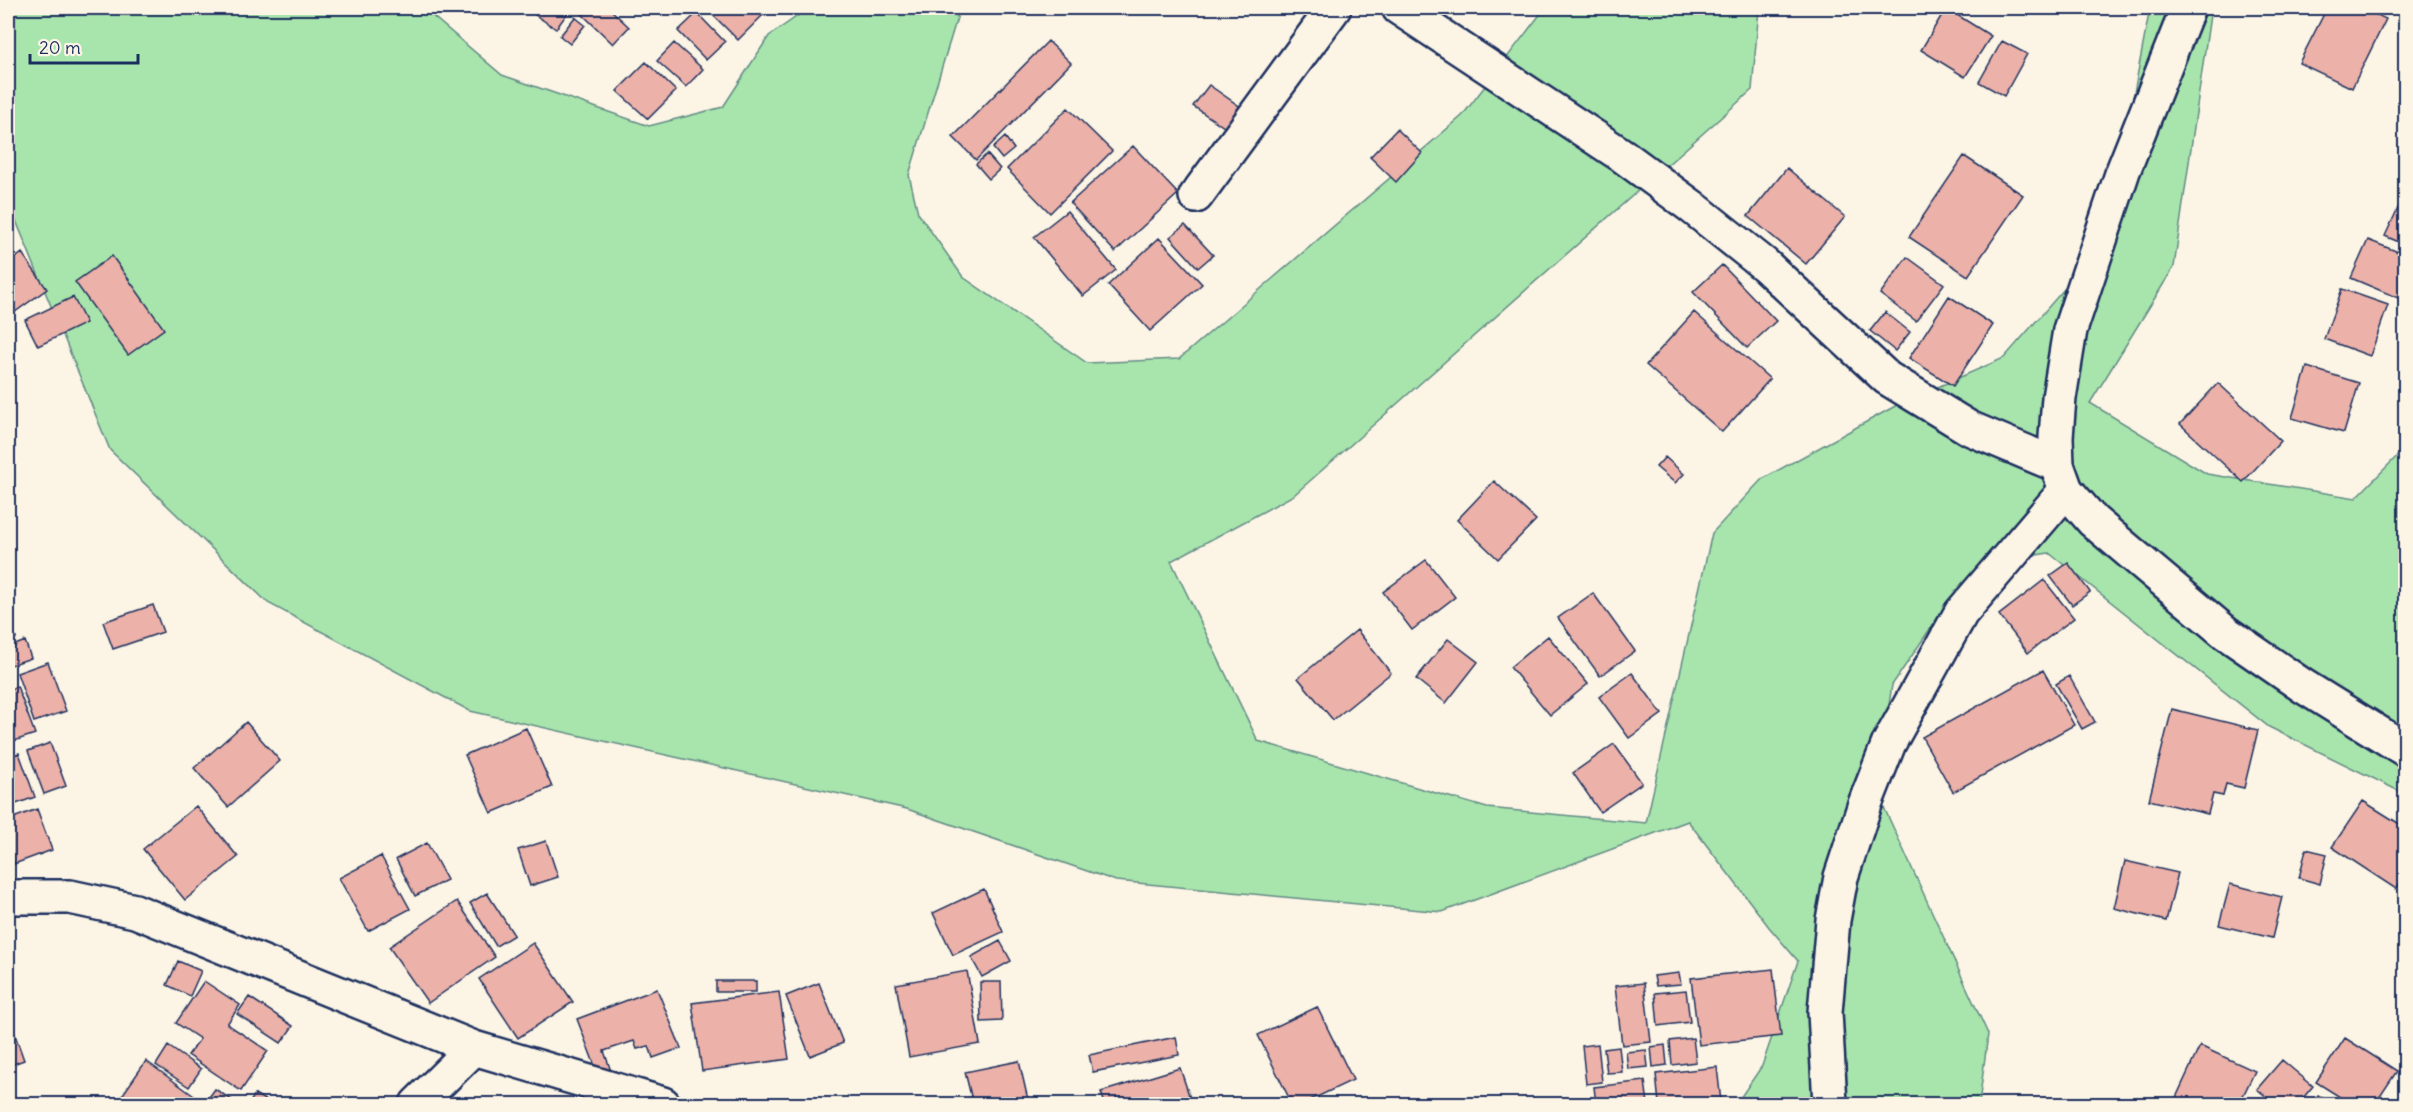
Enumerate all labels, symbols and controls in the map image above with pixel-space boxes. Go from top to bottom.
scale bar [30,27,138,65]
text: 20 m [39,36,81,59]

